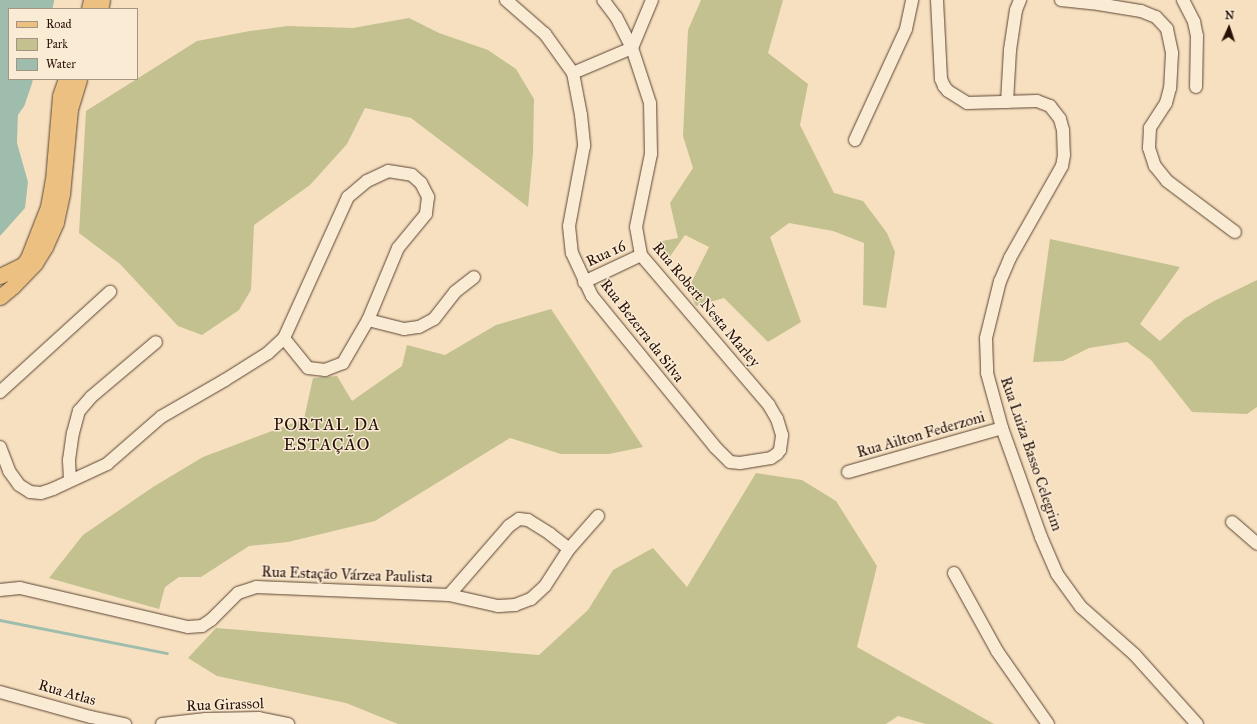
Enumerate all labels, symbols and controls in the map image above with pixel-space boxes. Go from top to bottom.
legend [8,8,138,80]
north arrow [1209,8,1249,48]
text: N [1225,9,1235,22]
text: Road [46,17,72,31]
text: Park [46,37,68,51]
text: Water [46,57,76,71]
street label: Rua 16 [583,237,629,271]
street label: Rua Robert Nesta Marley [649,239,763,371]
street label: Rua Bezerra da Silva [596,276,688,386]
street label: Rua Luiza Basso Celegrim [996,375,1066,533]
street label: Rua Ailton Federzoni [855,408,987,462]
district label: PORTAL DA ESTAÇÃO [274,415,380,455]
street label: Rua Estação Várzea Paulista [261,563,433,587]
street label: Rua Atlas [36,676,98,710]
street label: Rua Girassol [186,695,264,715]

